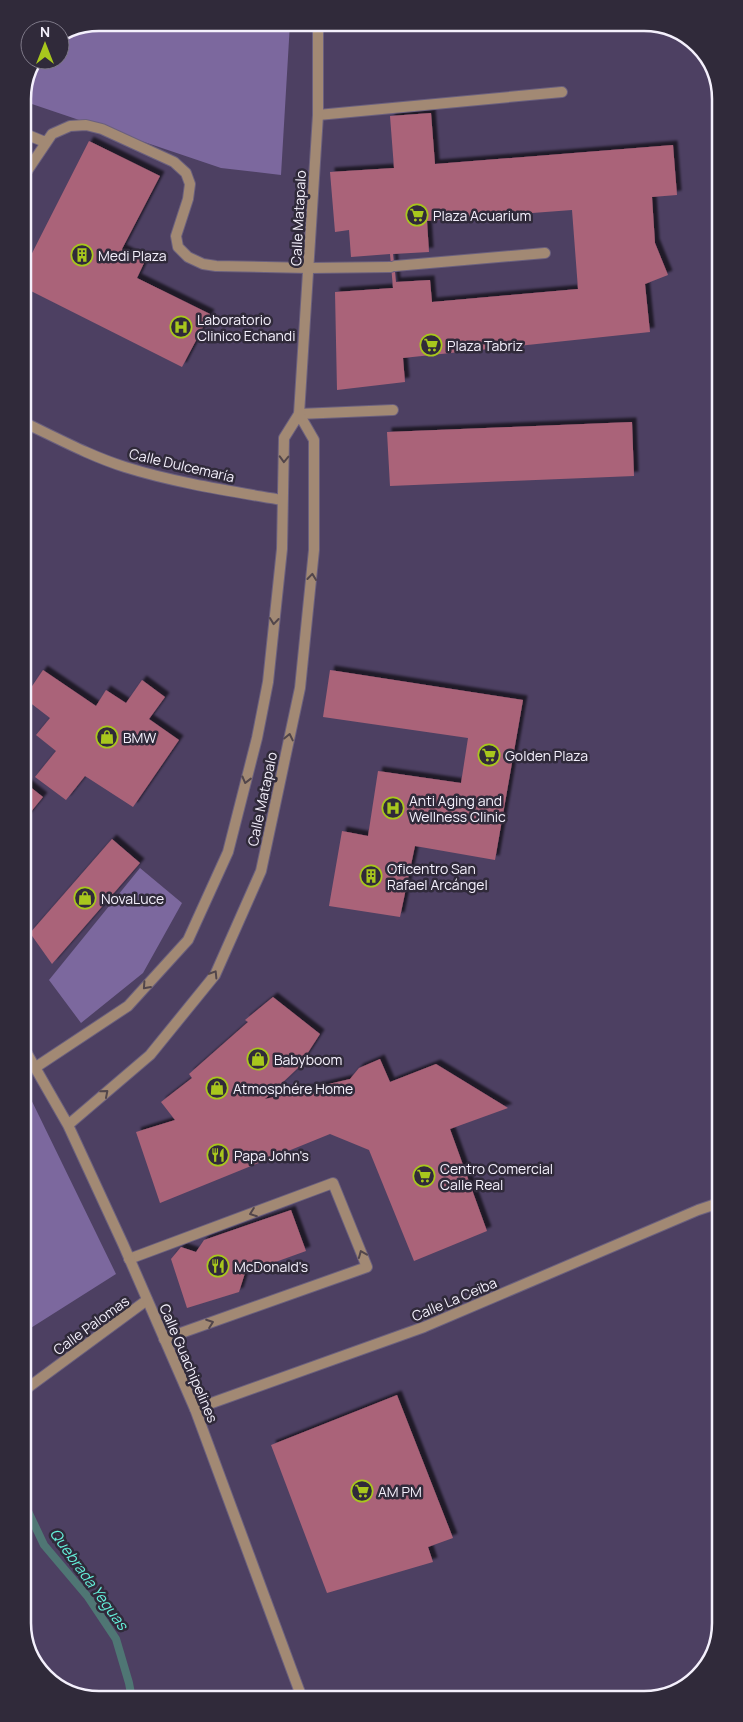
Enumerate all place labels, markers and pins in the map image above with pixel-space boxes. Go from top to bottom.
supermarket icon: Plaza Acuarium [405,203,429,227]
place label: Plaza Acuarium [433,206,531,225]
building icon: Medi Plaza [70,243,94,267]
place label: Medi Plaza [98,246,167,265]
place label: Laboratorio Clinico Echandi [197,310,295,345]
hospital icon: Laboratorio Clinico Echandi [169,315,193,339]
supermarket icon: Plaza Tabriz [419,333,443,357]
place label: Plaza Tabriz [447,336,523,355]
shop icon: BMW [95,725,119,749]
place label: BMW [123,728,156,747]
supermarket icon: Golden Plaza [477,743,501,767]
place label: Golden Plaza [505,746,588,765]
place label: Anti Aging and Wellness Clinic [409,791,506,826]
hospital icon: Anti Aging and Wellness Clinic [381,796,405,820]
place label: Oficentro San Rafael Arcángel [387,859,488,894]
building icon: Oficentro San Rafael Arcángel [359,864,383,888]
shop icon: NovaLuce [73,886,97,910]
place label: NovaLuce [101,889,164,908]
shop icon: Babyboom [246,1047,270,1071]
place label: Babyboom [274,1050,343,1069]
shop icon: Atmosphére Home [205,1076,229,1100]
place label: Atmosphére Home [233,1079,353,1098]
restaurant icon: Papa John's [206,1143,230,1167]
place label: Papa John's [234,1146,309,1165]
place label: Centro Comercial Calle Real [440,1159,553,1194]
supermarket icon: Centro Comercial Calle Real [412,1164,436,1188]
restaurant icon: McDonald's [206,1254,230,1278]
place label: McDonald's [234,1257,308,1276]
supermarket icon: AM PM [350,1479,374,1503]
place label: AM PM [378,1482,422,1501]

